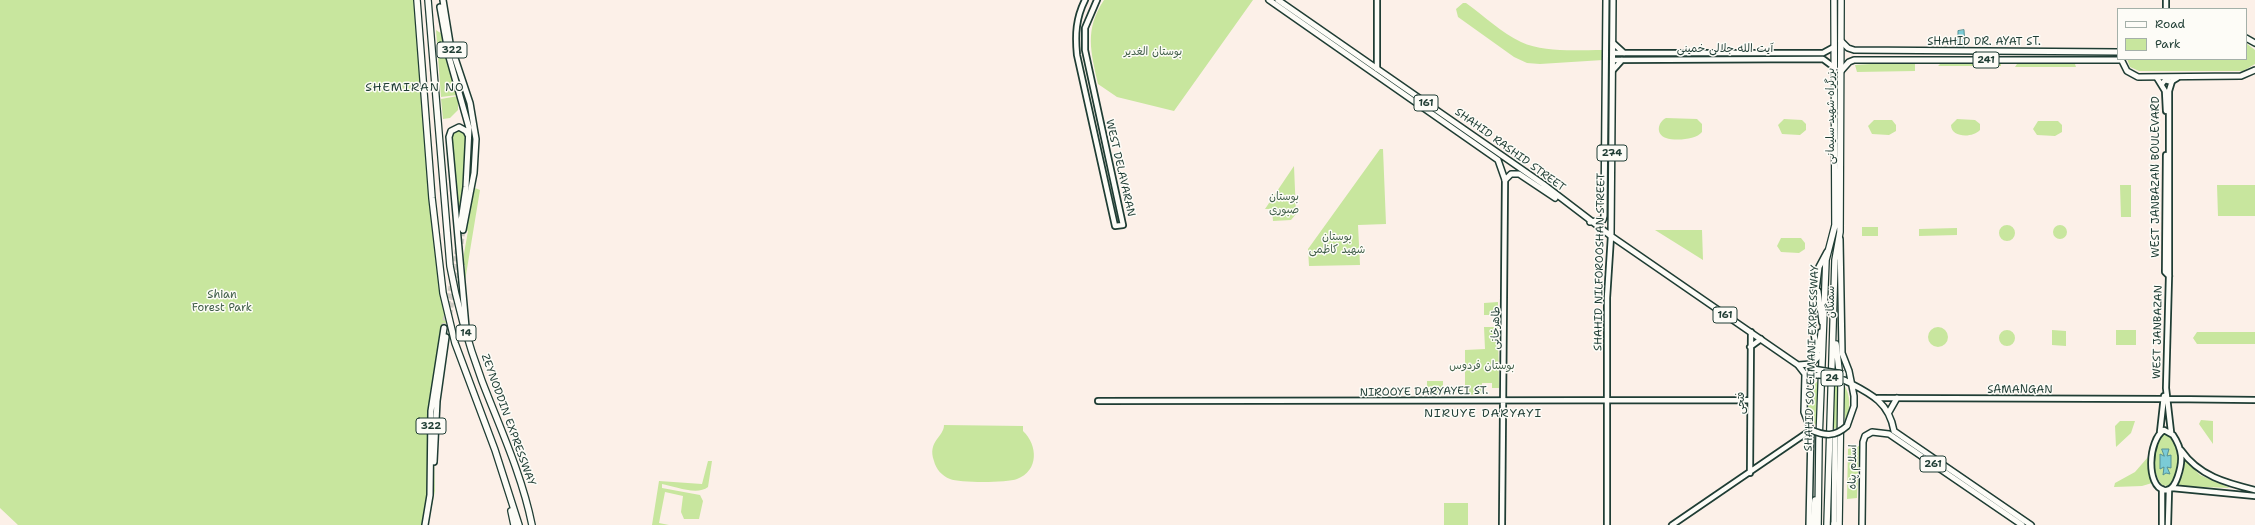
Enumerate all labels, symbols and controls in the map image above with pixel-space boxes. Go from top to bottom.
legend [2117,8,2247,60]
text: Road [2155,16,2185,32]
street label: SHAHID DR. AYAT ST. [1927,35,2041,49]
text: Park [2155,36,2181,52]
road number: 322 [437,42,467,58]
street label: آيت الله جلالى خمينى [1677,42,1773,56]
park label: بوستان الغدیر [1124,45,1182,59]
road number: 241 [1973,52,1999,68]
street label: بزرگراه شهید سلیمانی [1824,68,1838,164]
district label: SHEMIRAN NO [365,81,465,95]
road number: 161 [1414,95,1438,111]
street label: WEST JANBAZAN BOULEVARD [2149,96,2163,258]
street label: SHAHID RASHID STREET [1452,105,1568,195]
street label: WEST DELAVARAN [1102,118,1138,218]
road number: 274 [1597,145,1627,161]
street label: SHAHID NILFOROOSHAN STREET [1592,173,1608,351]
park label: بوستان صبوری [1269,190,1299,216]
park label: بوستان شهید کاظمی [1309,230,1365,256]
street label: SHAHID SOLEIMANI EXPRESSWAY [1802,264,1822,452]
street label: WEST JANBAZAN [2151,285,2165,379]
street label: سمنگان [1824,286,1838,318]
park label: Shian Forest Park [192,288,252,314]
street label: طاهرخانی [1489,306,1503,350]
road number: 161 [1713,307,1737,323]
road number: 14 [456,325,476,341]
street label: ZEYNODDIN EXPRESSWAY [478,352,538,488]
park label: بوستان فردوس [1449,359,1515,373]
road number: 24 [1821,370,1843,386]
street label: SAMANGAN [1987,383,2053,397]
street label: NIROOYE DARYAYEI ST. [1360,384,1488,400]
street label: فتحی [1734,392,1748,414]
district label: NIRUYE DARYAYI [1424,407,1542,421]
road number: 322 [416,418,446,434]
street label: اسلام پناه [1846,444,1860,490]
road number: 261 [1920,456,1946,472]

